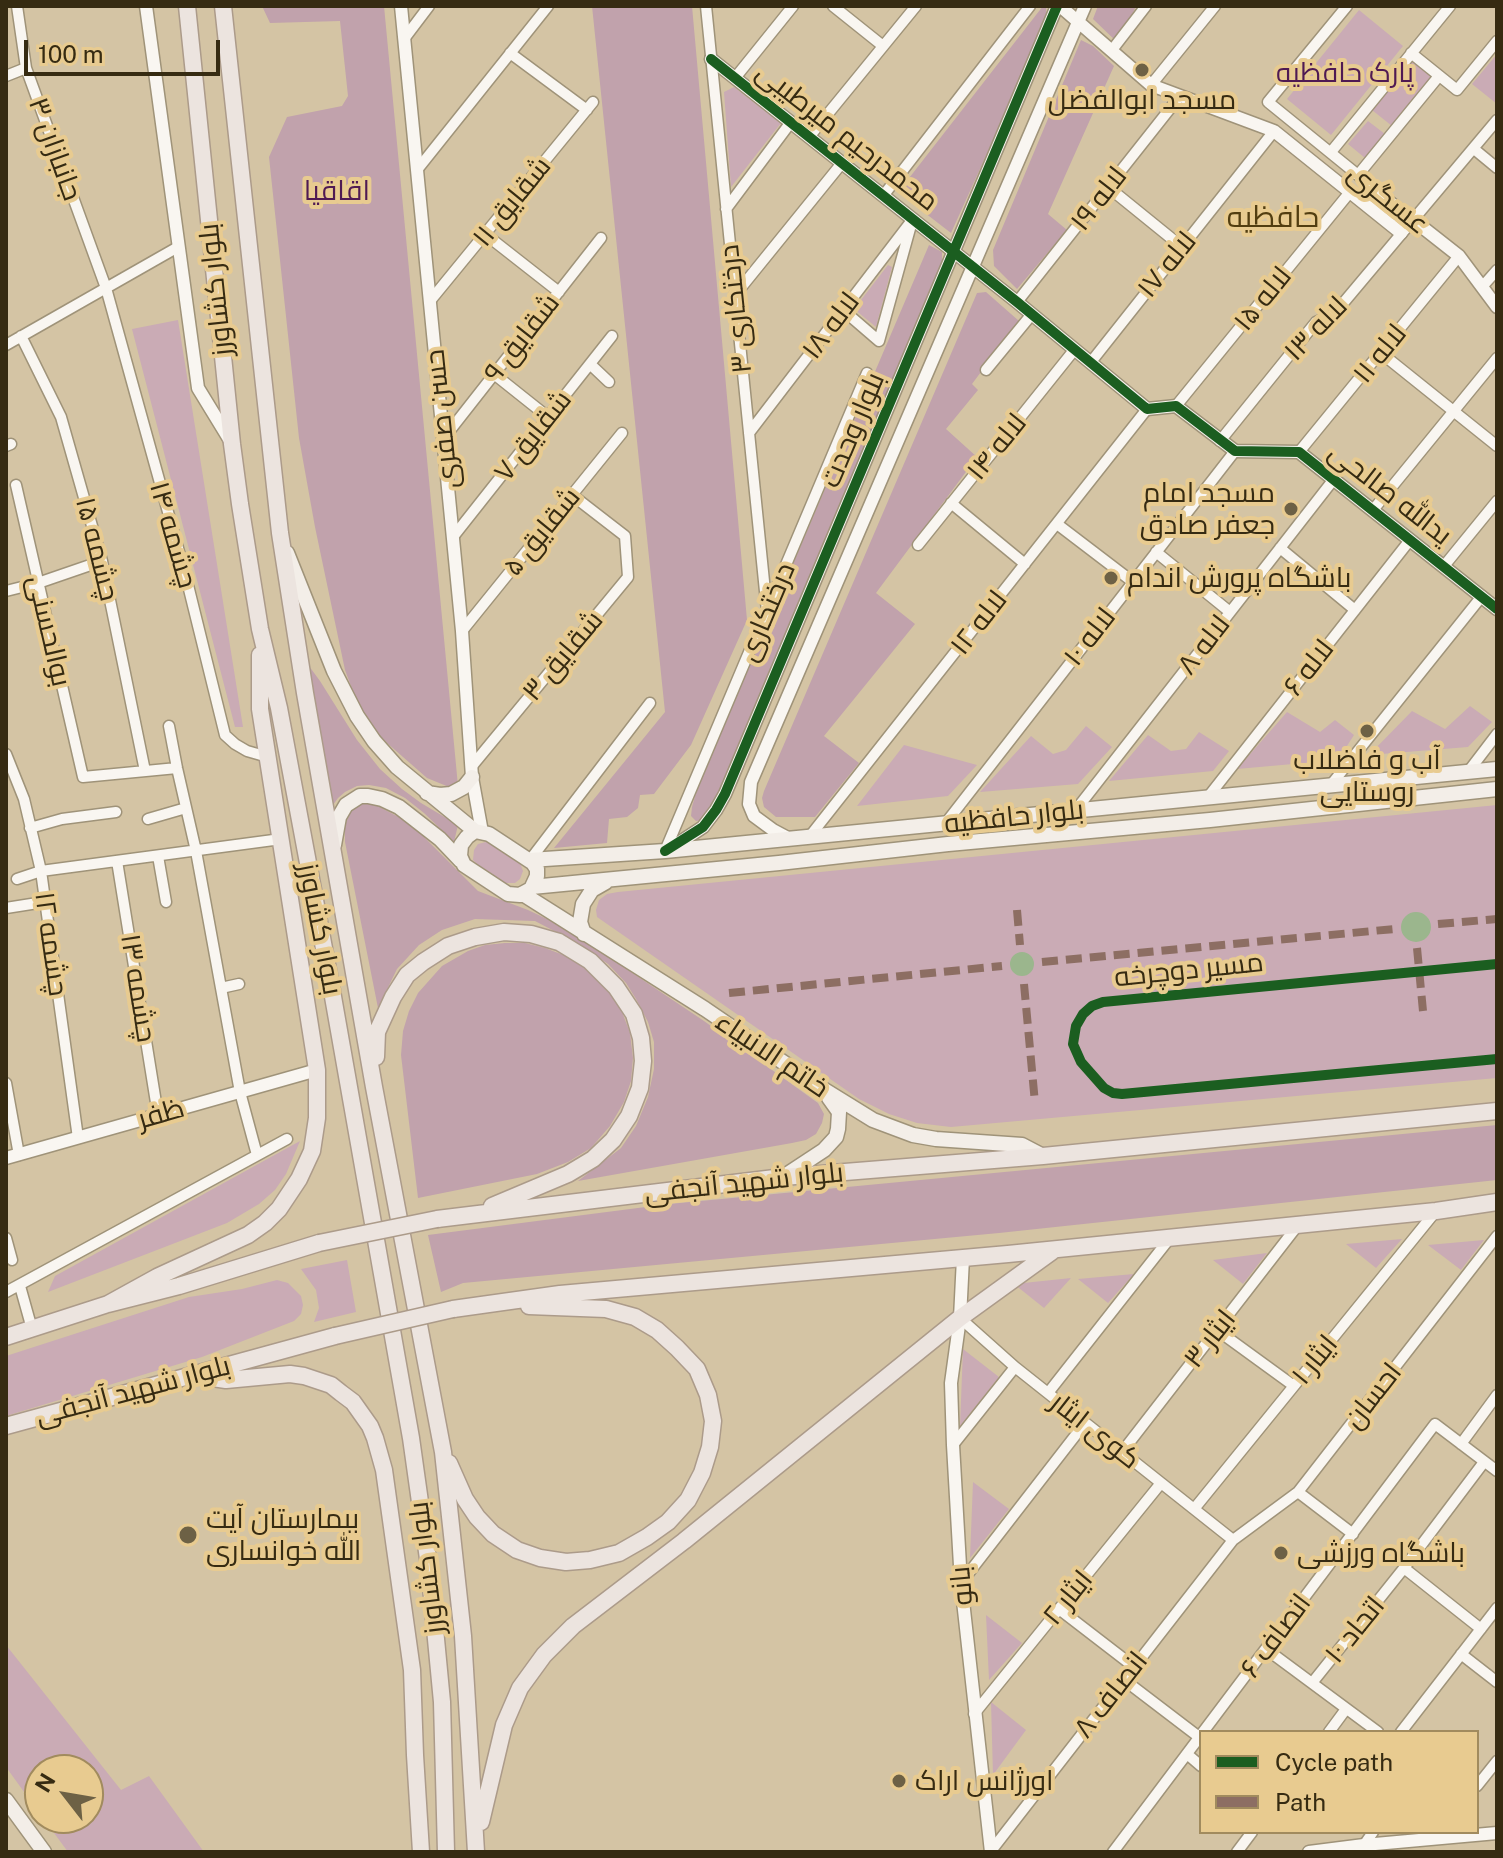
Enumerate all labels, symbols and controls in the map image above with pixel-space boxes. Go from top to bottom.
scale bar [28,24,224,74]
text: 100 m [38,40,104,68]
street label: محمدرحیم میرطیبی [749,55,945,219]
park label: پارک حافظیه [1276,56,1414,90]
marker: مسجد ابوالفضل [1133,61,1151,79]
place label: مسجد ابوالفضل [1048,83,1236,117]
street label: جانبازان ۳ [21,93,89,205]
street label: شقایق ۱۱ [466,150,558,254]
street label: عسگری [1341,156,1435,242]
street label: لاله ۱۹ [1064,160,1134,238]
park label: اقاقیا [304,174,370,208]
district label: حافظیه [1227,200,1319,236]
street label: بلوار کشاورز [192,222,240,358]
street label: لاله ۱۷ [1130,225,1204,305]
street label: درختکاری ۳ [713,243,759,375]
street label: لاله ۱۵ [1227,260,1299,338]
street label: لاله ۱۸ [795,286,867,366]
street label: شقایق ۹ [477,287,567,389]
street label: لاله ۱۳ [1277,290,1355,368]
street label: لاله ۱۱ [1346,318,1414,390]
street label: حسن صفری [418,348,466,490]
street label: بلوار وحدت [814,367,892,493]
street label: شقایق ۷ [487,384,579,488]
street label: لاله ۱۴ [960,407,1034,487]
street label: یدالله صالحی [1322,436,1458,552]
place label: مسجد امام جعفر صادق [1140,476,1275,542]
street label: چشمه ۱۴ [142,478,204,592]
street label: شقایق ۵ [496,481,588,583]
street label: چشمه ۱۵ [68,494,126,604]
marker: مسجد امام جعفر صادق [1282,500,1300,518]
street label: درختکاری [731,558,803,666]
place label: باشگاه پرورش اندام [1127,561,1351,595]
marker: باشگاه پرورش اندام [1102,569,1120,587]
street label: بوالحسنی [20,572,78,690]
street label: لاله ۱۲ [944,584,1014,662]
street label: لاله ۱۰ [1057,601,1123,673]
street label: شقایق ۳ [516,604,610,708]
street label: لاله ۸ [1170,609,1238,681]
street label: لاله ۶ [1277,633,1341,703]
marker: آب و فاضلاب روستایی [1358,722,1376,740]
place label: آب و فاضلاب روستایی [1293,743,1441,809]
street label: بلوار حافظیه [943,793,1085,841]
street label: بلوار کشاورز [291,860,349,998]
street label: چشمه ۱۲ [27,890,75,998]
street label: چشمه ۱۳ [113,931,163,1045]
street label: مسیر دوچرخه [1113,945,1265,995]
street label: خاتم الانبیاء [709,1005,835,1105]
street label: ظفر [134,1091,188,1137]
street label: بلوار شهید آنجفی [643,1156,845,1210]
street label: ایثار ۳ [1177,1303,1243,1375]
street label: ایثار ۱ [1285,1328,1345,1392]
street label: بلوار شهید آنجفی [32,1349,234,1433]
street label: احسان [1337,1356,1409,1436]
street label: کوی ایثار [1044,1386,1146,1476]
street label: بلوار کشاورز [402,1500,452,1636]
place label: بیمارستان آیت الله خوانساری [206,1502,361,1568]
marker: بیمارستان آیت الله خوانساری [177,1524,199,1546]
place label: باشگاه ورزشی [1297,1536,1465,1570]
marker: باشگاه ورزشی [1272,1544,1290,1562]
street label: ایثار ۲ [1036,1564,1100,1632]
street label: بانو [944,1565,980,1607]
street label: انصاف ۶ [1234,1587,1318,1685]
street label: اتحاد ۱۰ [1318,1590,1392,1670]
street label: انصاف ۸ [1067,1645,1155,1745]
legend [1199,1730,1479,1834]
text: Cycle path [1275,1748,1393,1776]
north arrow [24,1754,104,1834]
place label: اورژانس اراک [915,1764,1054,1798]
text: N [30,1769,61,1797]
marker: اورژانس اراک [890,1772,908,1790]
text: Path [1275,1788,1326,1816]

